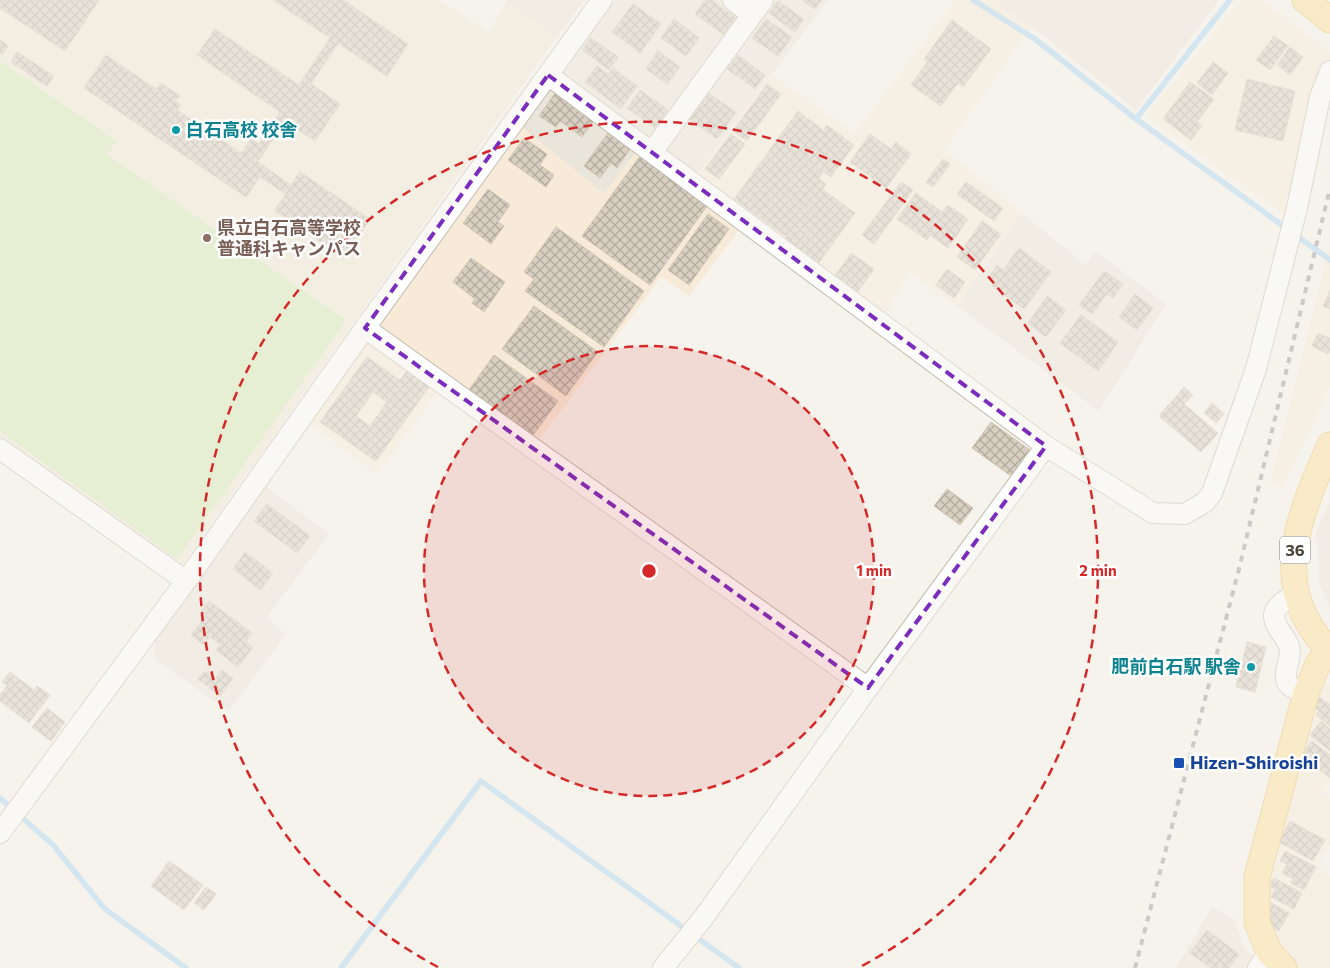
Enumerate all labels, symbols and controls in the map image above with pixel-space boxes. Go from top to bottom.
place label: 白石高校 校舎 [186,118,297,140]
marker: 白石高校 校舎 [170,124,182,136]
place label: 県立白石高等学校 普通科キャンパス [217,216,361,259]
marker: 県立白石高等学校 普通科キャンパス [201,232,213,244]
road number: 36 [1280,536,1310,564]
text: 1 min [856,561,892,579]
text: 2 min [1079,561,1117,579]
centre of rings [640,562,658,580]
place label: 肥前白石駅 駅舎 [1112,655,1241,677]
marker: 肥前白石駅 駅舎 [1245,661,1257,673]
place label: Hizen-Shiroishi [1190,751,1318,773]
marker: Hizen-Shiroishi [1172,756,1186,770]

